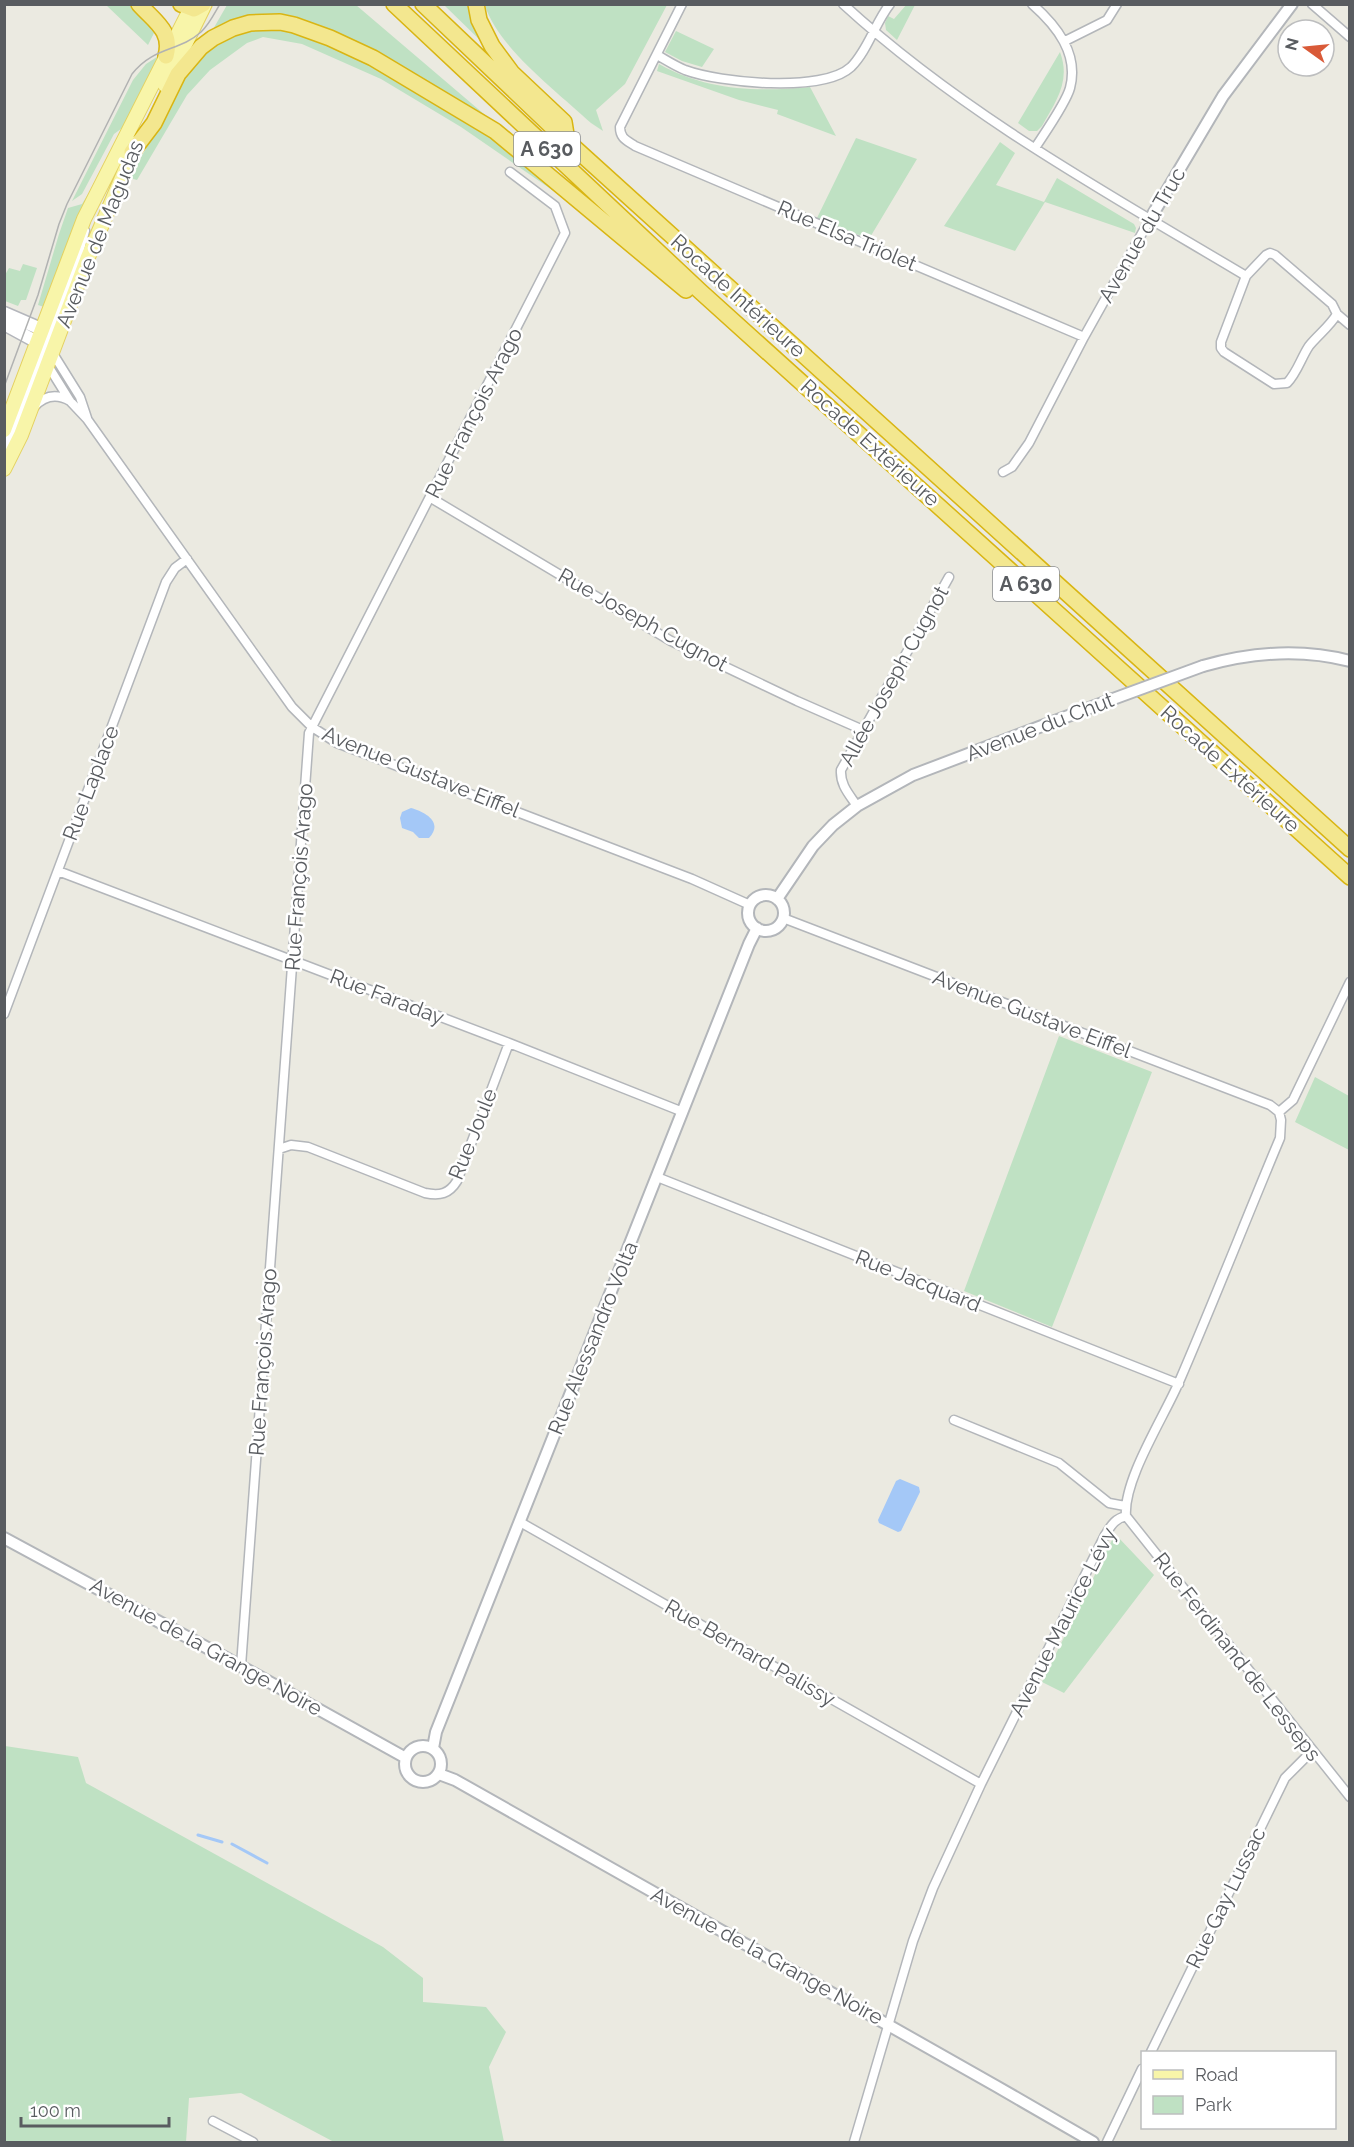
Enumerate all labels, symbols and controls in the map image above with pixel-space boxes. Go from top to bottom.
north arrow [1276,18,1336,78]
text: N [1281,36,1303,53]
road number: A 630 [514,132,580,166]
street label: Avenue de Magudas [51,137,149,331]
street label: Avenue du Truc [1093,163,1190,307]
street label: Rue Elsa Triolet [774,195,921,276]
street label: Rocade Intérieure [666,229,811,363]
street label: Rue François Arago [420,323,527,502]
street label: Rocade Extérieure [796,374,945,512]
street label: Rue Joseph Cugnot [554,563,732,677]
road number: A 630 [993,567,1059,601]
street label: Allée Joseph Cugnot [834,581,953,770]
street label: Avenue du Chut [962,687,1117,766]
street label: Rocade Extérieure [1156,700,1305,838]
street label: Avenue Gustave Eiffel [319,720,524,823]
street label: Rue Laplace [57,722,124,844]
street label: Rue François Arago [279,782,318,972]
street label: Rue Faraday [326,963,448,1030]
street label: Avenue Gustave Eiffel [929,964,1135,1063]
street label: Rue Joule [443,1085,502,1183]
street label: Rue Alessandro Volta [542,1238,643,1438]
street label: Rue Jacquard [852,1244,985,1317]
street label: Rue François Arago [243,1267,282,1457]
street label: Avenue Maurice Lévy [1004,1523,1121,1721]
street label: Rue Ferdinand de Lesseps [1148,1548,1327,1766]
street label: Avenue de la Grange Noire [86,1572,327,1721]
street label: Rue Bernard Palissy [661,1594,840,1712]
street label: Rue Gay Lussac [1181,1823,1271,1972]
street label: Avenue de la Grange Noire [647,1881,888,2030]
legend [1141,2051,1336,2129]
text: Road [1195,2064,1238,2085]
scale bar [21,2090,170,2128]
text: Park [1195,2094,1232,2115]
text: 100 m [30,2100,81,2121]

